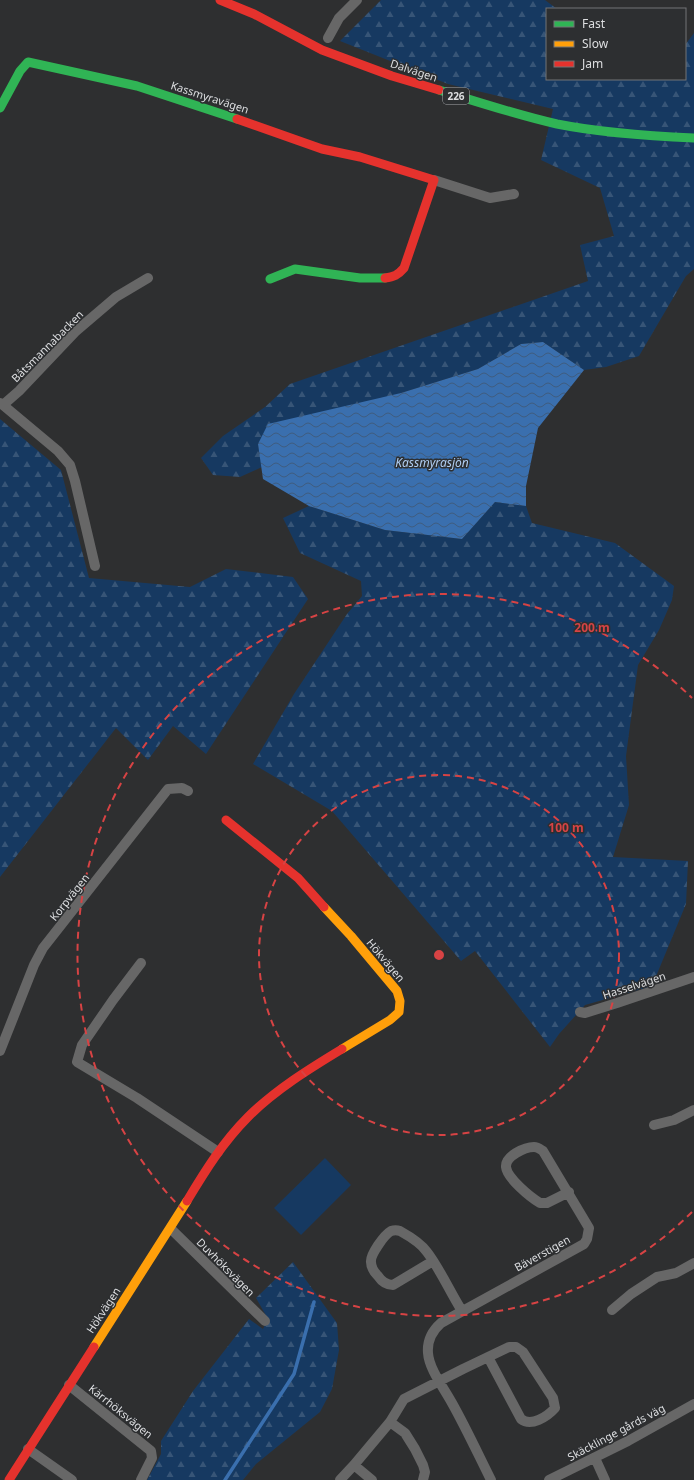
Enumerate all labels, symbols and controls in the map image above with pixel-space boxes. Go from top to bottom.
legend [546,8,686,80]
text: Fast [582,15,606,32]
text: Slow [582,35,609,52]
street label: Dalvägen [389,55,439,85]
text: Jam [581,55,603,72]
street label: Kassmyravägen [169,77,251,117]
road number: 226 [443,88,469,104]
street label: Båtsmannabacken [8,307,86,385]
water label: Kassmyrasjön [395,454,469,471]
text: 200 m [574,619,610,636]
text: 100 m [548,819,584,836]
street label: Korpvägen [46,870,92,924]
street label: Hökvägen [363,935,409,985]
centre of rings [432,948,446,962]
street label: Hasselvägen [601,968,667,1002]
street label: Bäverstigen [511,1232,573,1274]
street label: Duvhöksvägen [194,1235,258,1299]
street label: Hökvägen [82,1284,124,1336]
street label: Kärrhöksvägen [86,1381,156,1441]
street label: Skäcklinge gårds väg [565,1400,667,1464]

